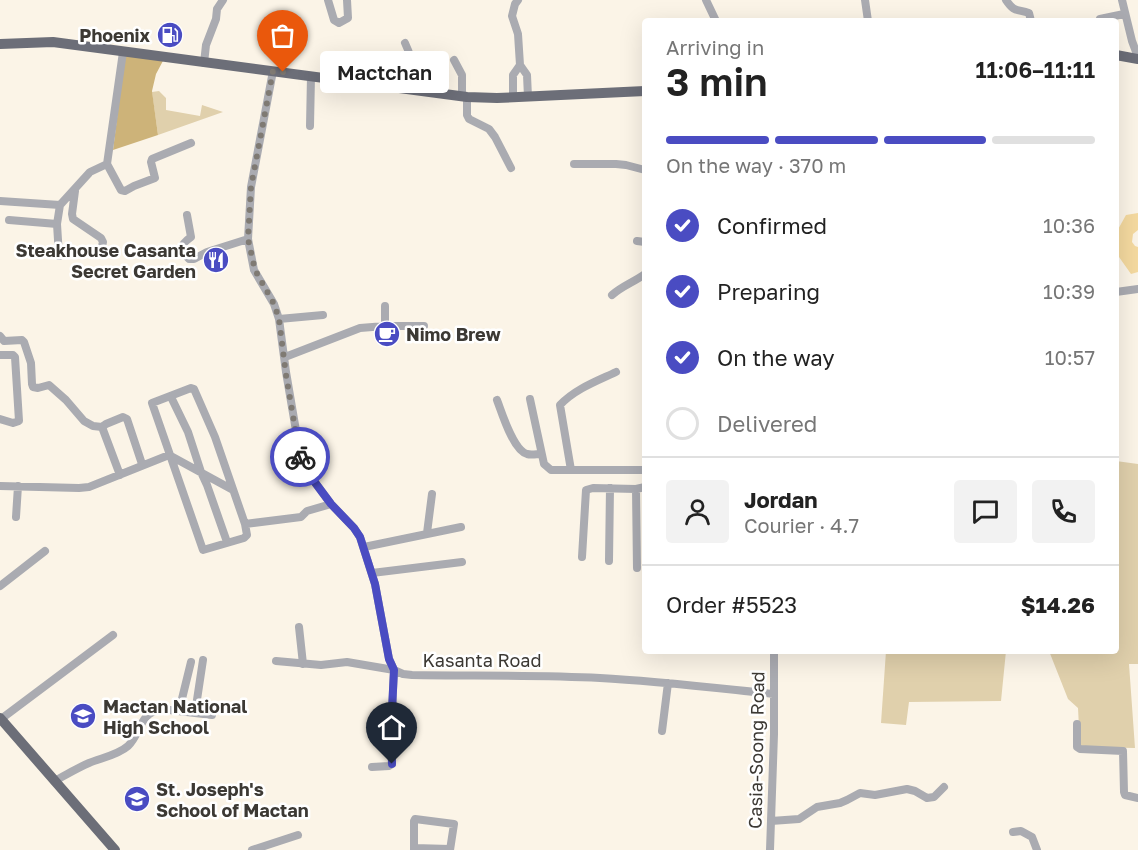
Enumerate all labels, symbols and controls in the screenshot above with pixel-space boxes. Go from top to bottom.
pin [257,10,308,72]
icon: bag [266,19,299,52]
fuel station icon: Phoenix [155,20,185,50]
place label: Phoenix [79,24,151,46]
text: Arriving in [666,35,764,59]
callout: Mactchan [319,51,448,93]
text: 11:06–11:11 [975,56,1095,83]
text: 3 min [666,58,768,105]
text: Mactchan [337,60,432,84]
text: On the way · 370 m [666,153,846,177]
icon: check [666,209,699,242]
text: Confirmed [717,212,827,239]
text: 10:36 [1043,213,1095,237]
place label: Steakhouse Casanta Secret Garden [16,239,196,282]
restaurant icon: Steakhouse Casanta Secret Garden [201,245,231,275]
icon: check [666,275,699,308]
text: Preparing [717,278,820,305]
text: 10:39 [1043,279,1095,303]
cafe icon: Nimo Brew [372,319,402,349]
place label: Nimo Brew [406,323,501,345]
icon: check [666,341,699,374]
text: On the way [717,344,835,371]
text: 10:57 [1045,345,1095,369]
text: Delivered [717,410,817,437]
courier [270,427,330,487]
icon: bike [284,441,317,474]
button: person [666,480,729,543]
button: chat [954,480,1017,543]
button: phone [1032,480,1095,543]
text: Jordan [744,486,818,513]
text: Courier · 4.7 [744,513,859,537]
text: Order #5523 [666,591,797,618]
text: $14.26 [1021,591,1095,618]
street label: Kasanta Road [423,649,541,671]
street label: Casia-Soong Road [744,671,768,829]
place label: Mactan National High School [103,695,247,738]
school or university icon: Mactan National High School [68,701,98,731]
pin [366,702,417,764]
icon: home [375,711,408,744]
place label: St. Joseph's School of Mactan [156,778,309,821]
school or university icon: St. Joseph's School of Mactan [122,784,152,814]

